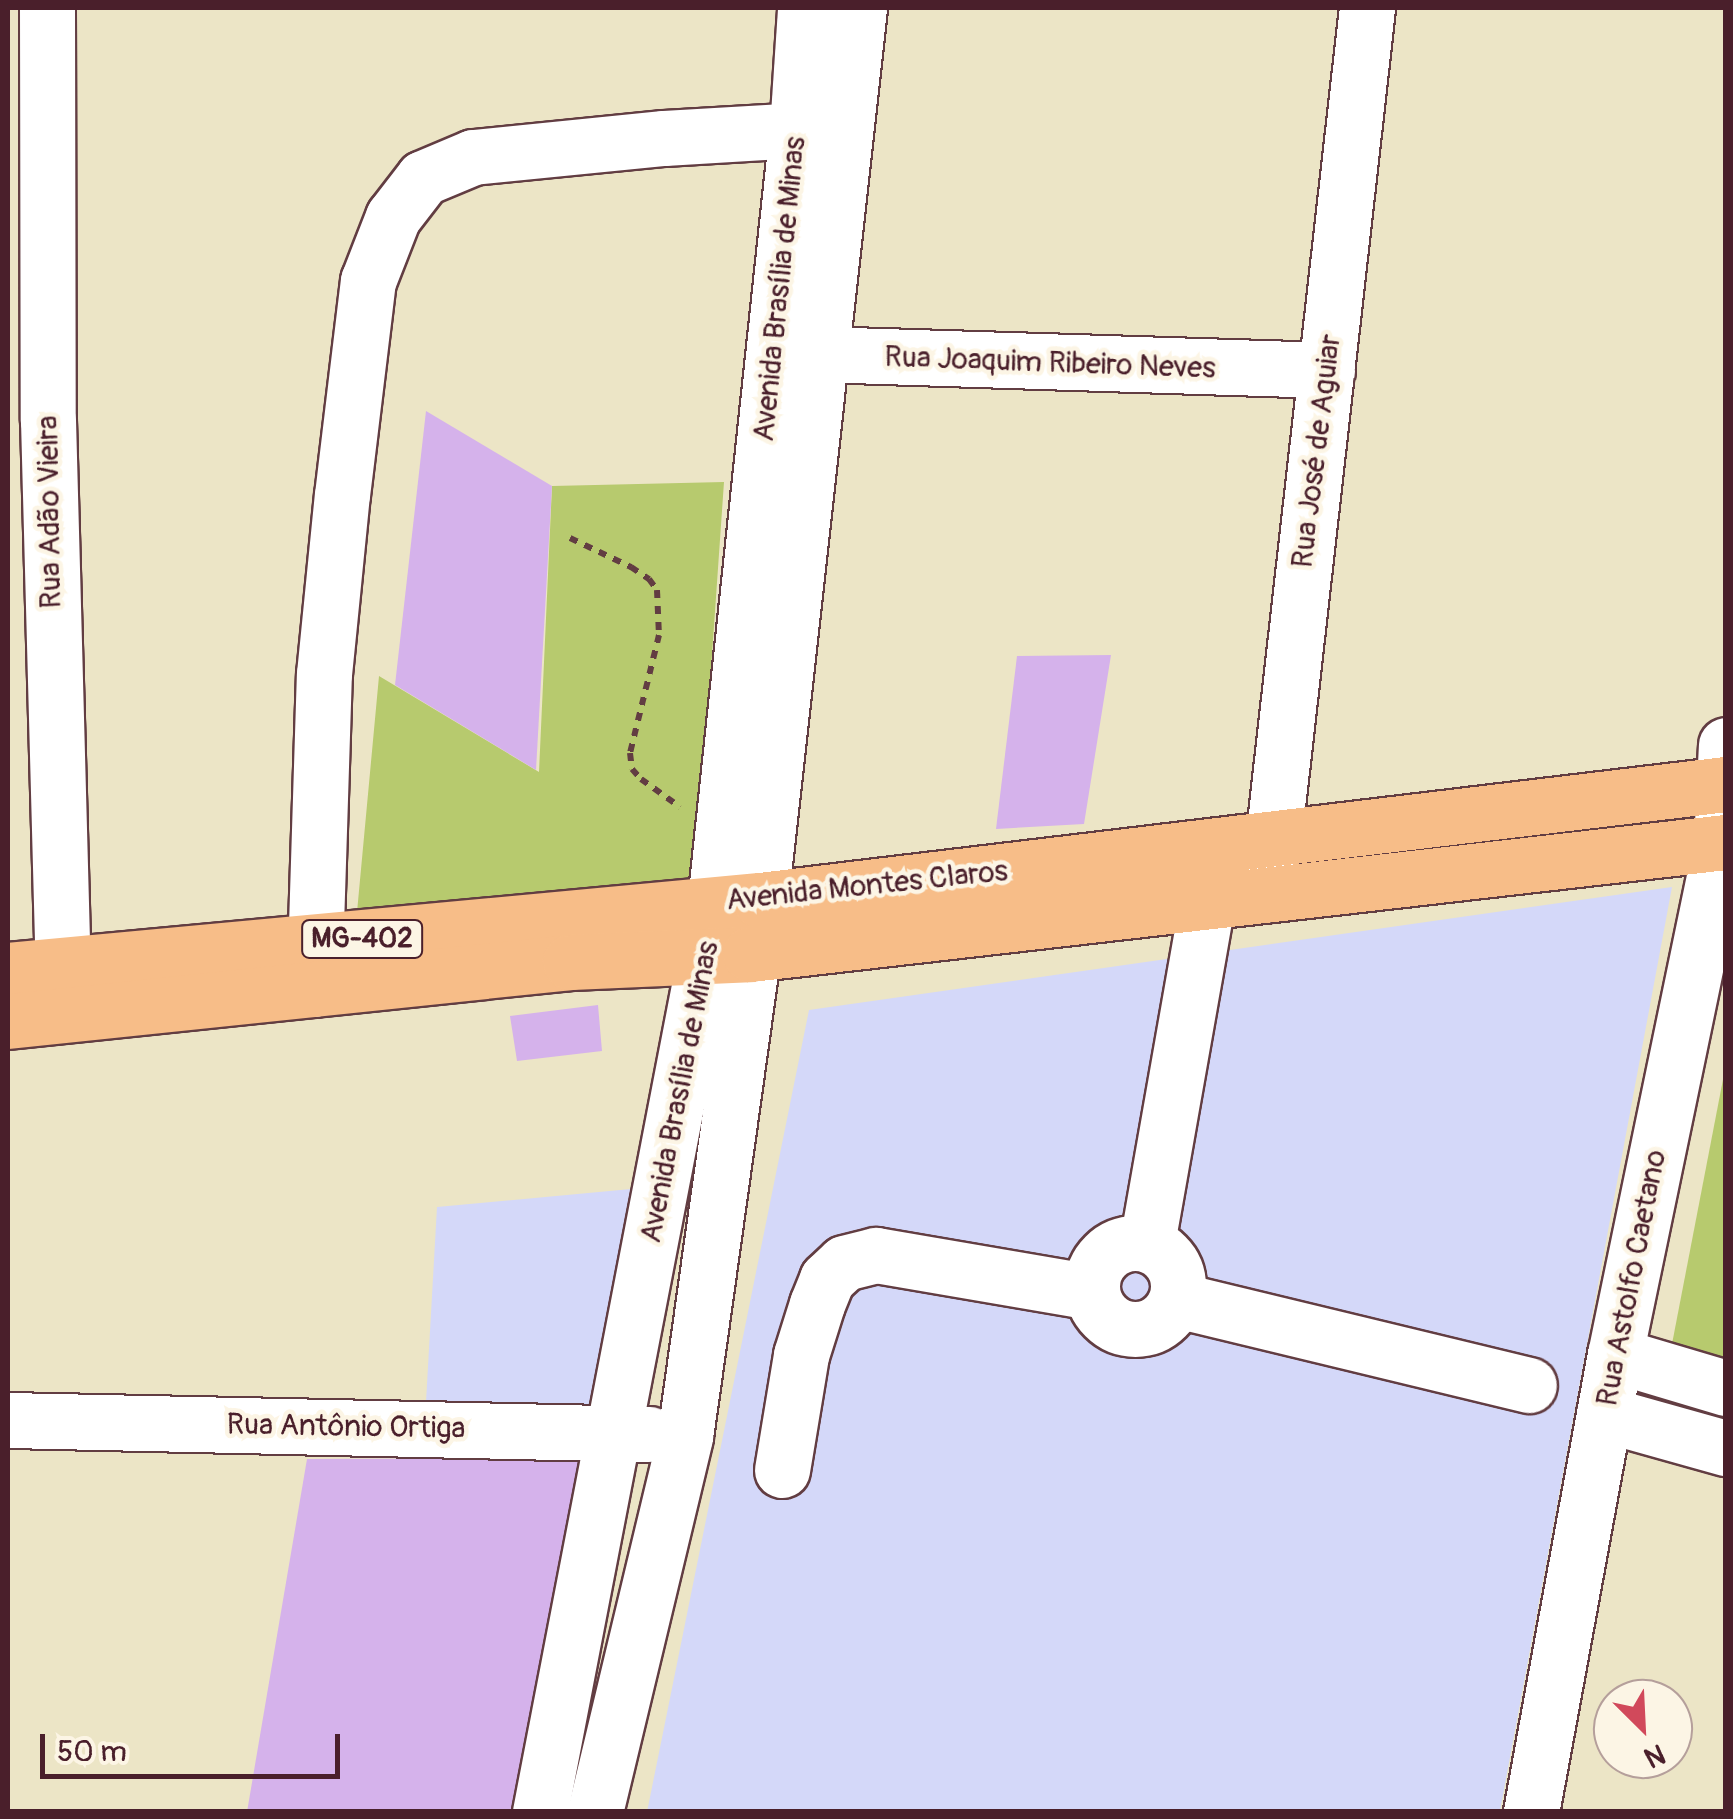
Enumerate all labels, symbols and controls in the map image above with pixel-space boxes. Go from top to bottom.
street label: Avenida Brasília de Minas [746,135,814,443]
street label: Rua José de Aguiar [1285,332,1349,570]
street label: Rua Joaquim Ribeiro Neves [884,339,1216,387]
street label: Rua Adão Vieira [30,415,70,609]
street label: Avenida Montes Claros [724,853,1010,919]
road number: MG-402 [300,916,424,962]
street label: Avenida Brasília de Minas [633,938,727,1246]
street label: Rua Astolfo Caetano [1590,1147,1674,1409]
street label: Rua Antônio Ortiga [226,1407,466,1447]
north arrow [1593,1679,1693,1779]
scale bar [45,1714,345,1776]
text: 50 m [57,1733,127,1770]
text: N [1639,1735,1670,1775]

